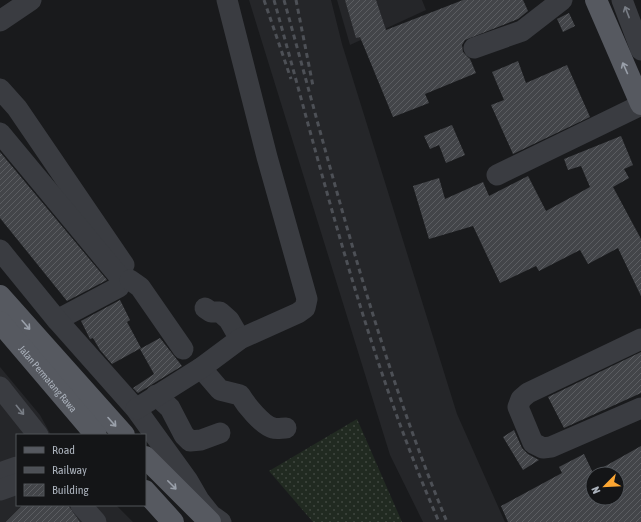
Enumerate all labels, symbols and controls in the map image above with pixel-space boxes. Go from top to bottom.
one-way arrow [622,6,630,18]
one-way arrow [621,62,629,74]
one-way arrow [21,320,30,330]
street label: Jalan Permatang Rawa [16,343,79,414]
one-way arrow [15,405,24,416]
one-way arrow [108,417,117,427]
legend [16,434,146,506]
text: Road [52,443,75,457]
text: Railway [52,463,87,477]
north arrow [585,466,625,506]
one-way arrow [167,480,177,490]
text: Building [52,483,90,497]
text: N [589,485,603,495]

